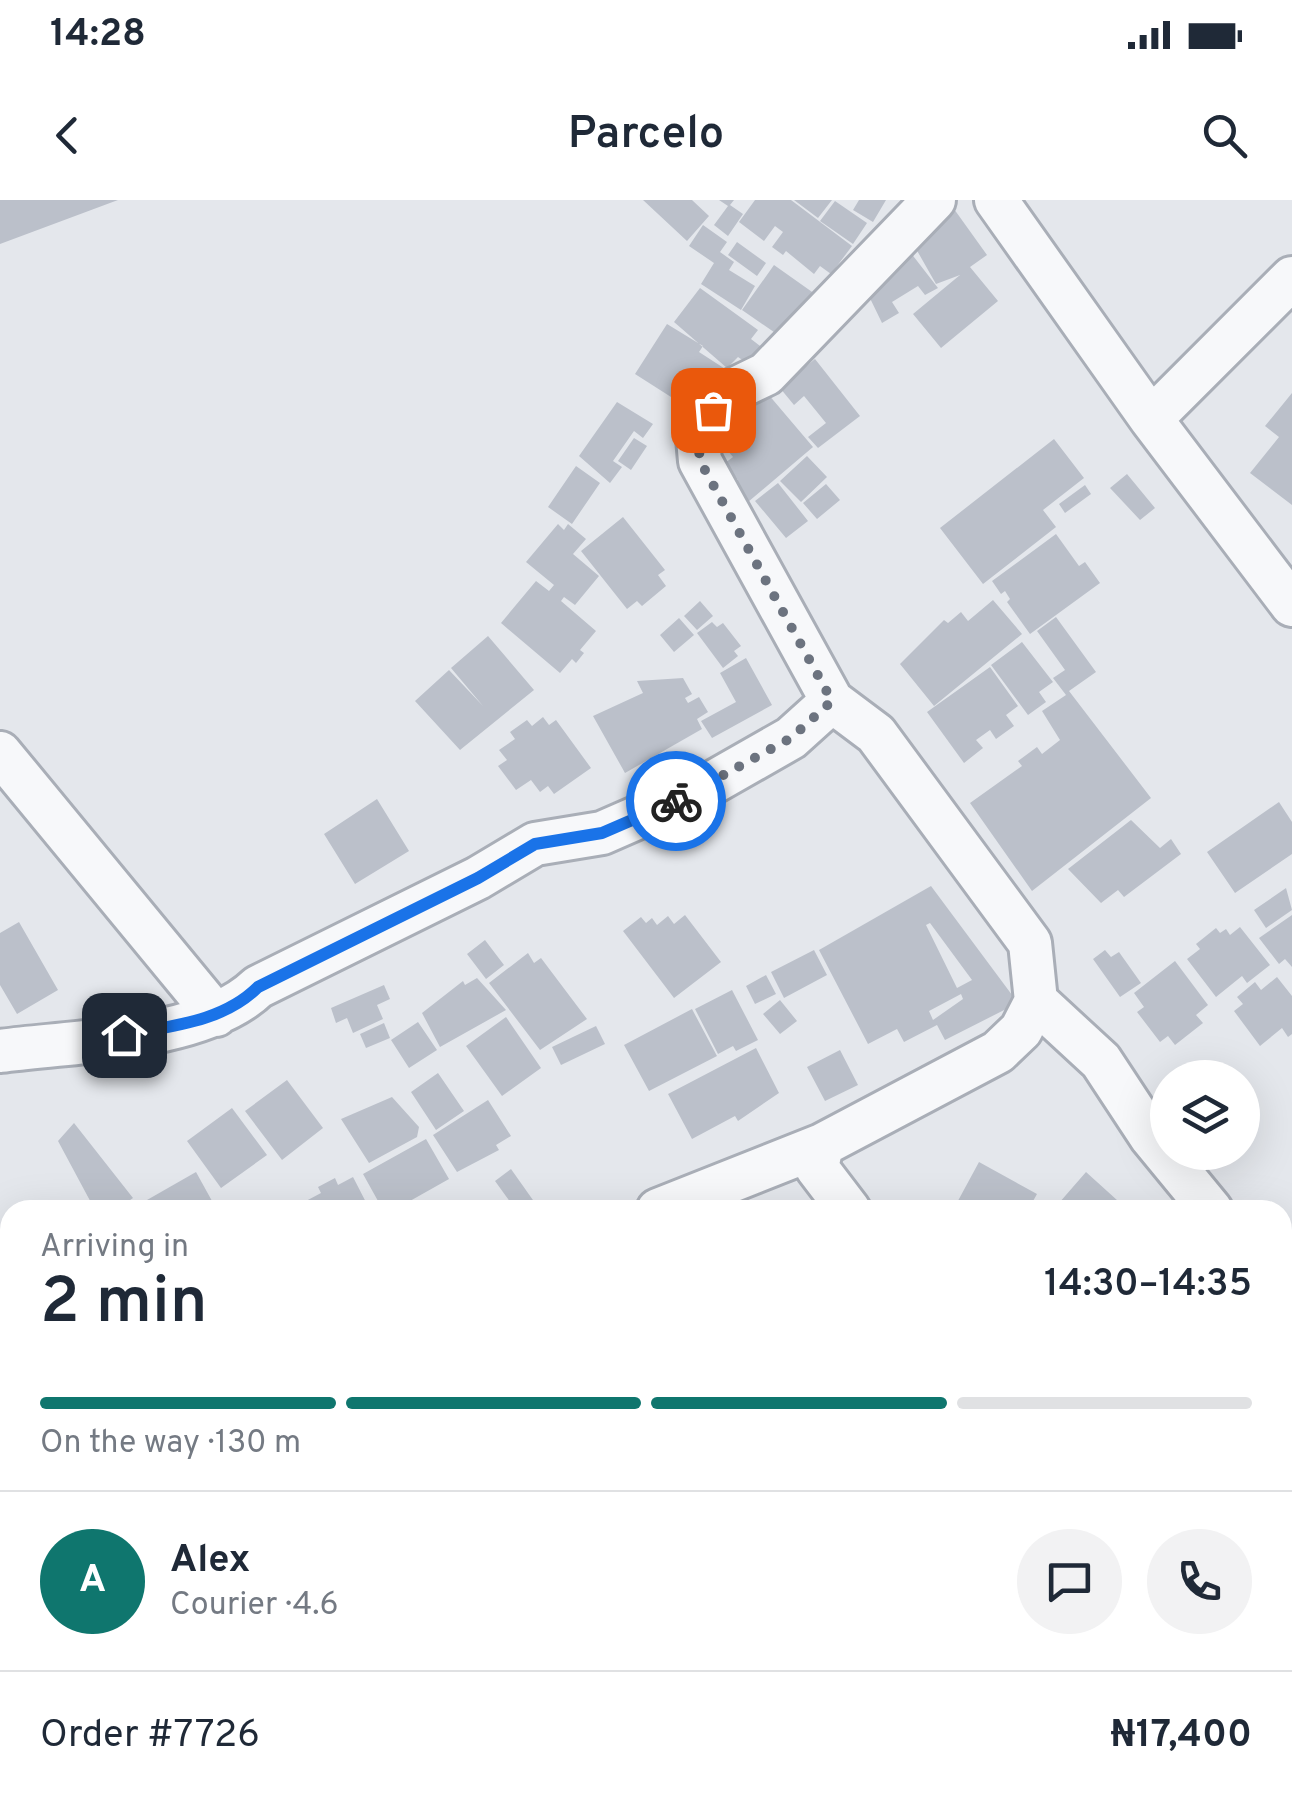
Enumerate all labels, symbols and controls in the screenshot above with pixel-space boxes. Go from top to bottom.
text: 14:28 [50,11,146,60]
text: Parcelo [568,107,724,164]
icon: back [40,108,95,163]
icon: search [1197,108,1252,163]
pin [671,368,756,453]
icon: bag [686,383,741,438]
courier [626,751,726,851]
icon: bike [649,774,704,829]
pin [82,993,167,1078]
icon: home [97,1008,152,1063]
map controls [1150,1060,1260,1170]
button: layers [1150,1060,1260,1170]
text: Arriving in [40,1228,189,1268]
text: 14:30–14:35 [1044,1261,1252,1310]
text: 2 min [40,1264,208,1346]
text: On the way · 130 m [40,1424,301,1464]
button: chat [1017,1529,1122,1634]
button: phone [1147,1529,1252,1634]
text: Alex [170,1537,250,1586]
text: A [79,1557,106,1606]
text: Courier · 4.6 [170,1586,339,1626]
text: Order #7726 [40,1712,260,1761]
text: ₦17,400 [1110,1712,1252,1761]

